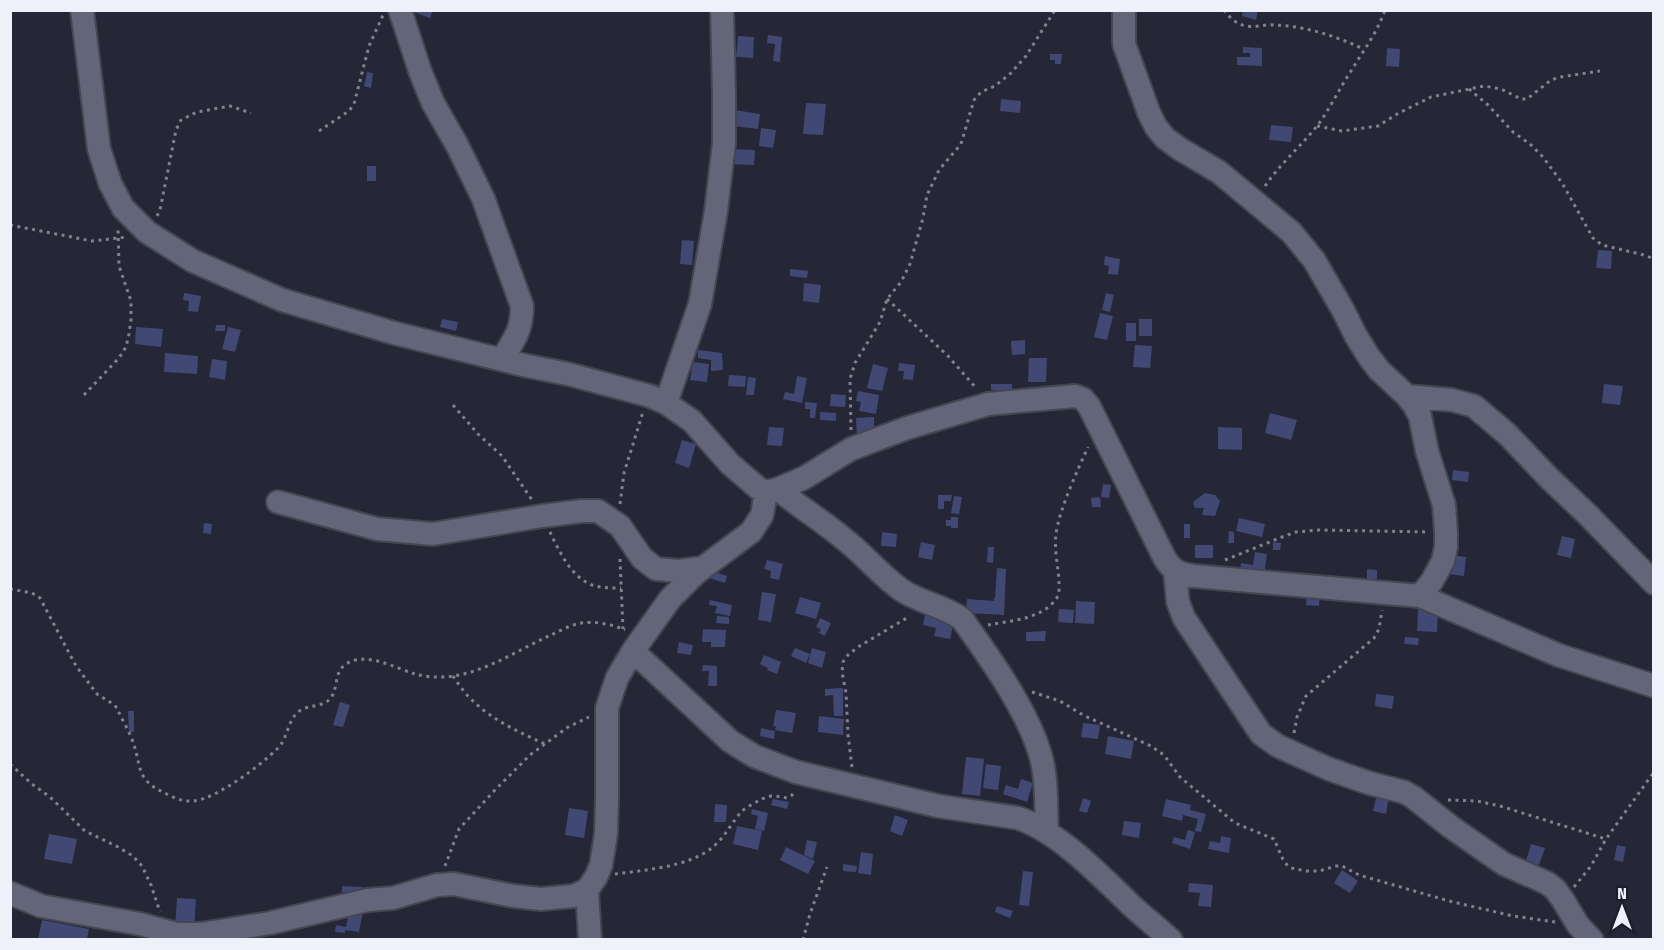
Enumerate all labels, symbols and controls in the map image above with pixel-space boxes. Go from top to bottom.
north arrow [1592,878,1652,938]
text: N [1617,884,1627,903]

